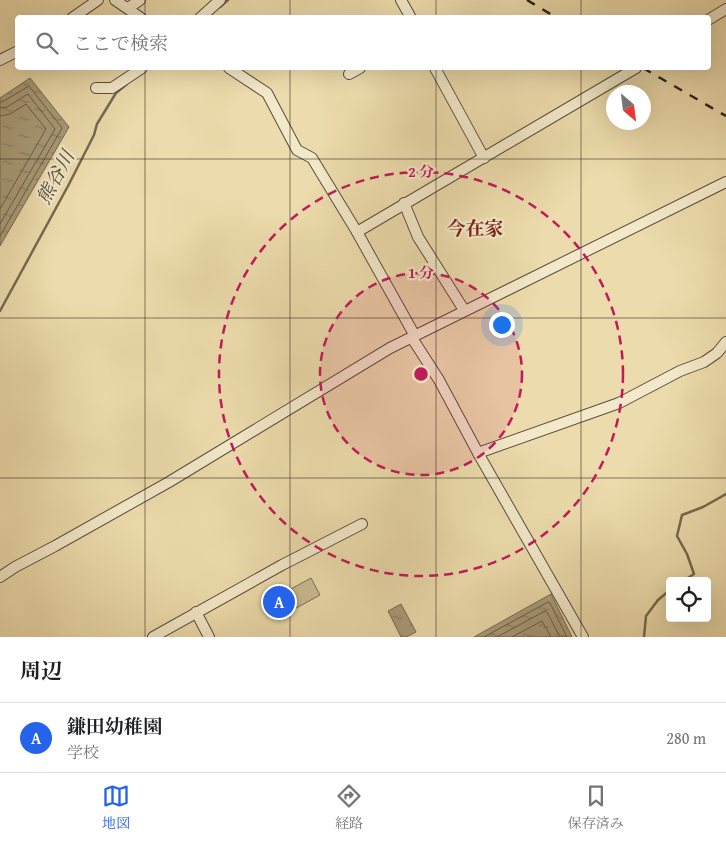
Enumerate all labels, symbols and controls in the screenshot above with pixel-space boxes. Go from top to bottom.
search box [15,15,711,70]
icon: search [33,29,61,57]
text: ここで検索 [73,29,168,57]
north arrow [606,85,651,130]
water label: 熊谷川 [29,144,82,209]
text: 2 分 [408,161,434,182]
district label: 今在家 [446,214,504,242]
text: 1 分 [408,262,434,283]
your location [489,312,515,338]
centre of rings [412,365,430,383]
map controls [666,577,711,622]
button: locate [666,577,711,622]
pin: A [263,583,295,621]
text: 周辺 [20,655,62,686]
text: 鎌田幼稚園 [67,712,162,740]
text: A [31,726,41,750]
text: 280 m [666,726,706,750]
text: 学校 [67,740,99,764]
tab: 地図 [102,782,130,833]
tab: 経路 [335,782,363,833]
tab: 保存済み [568,782,624,833]

